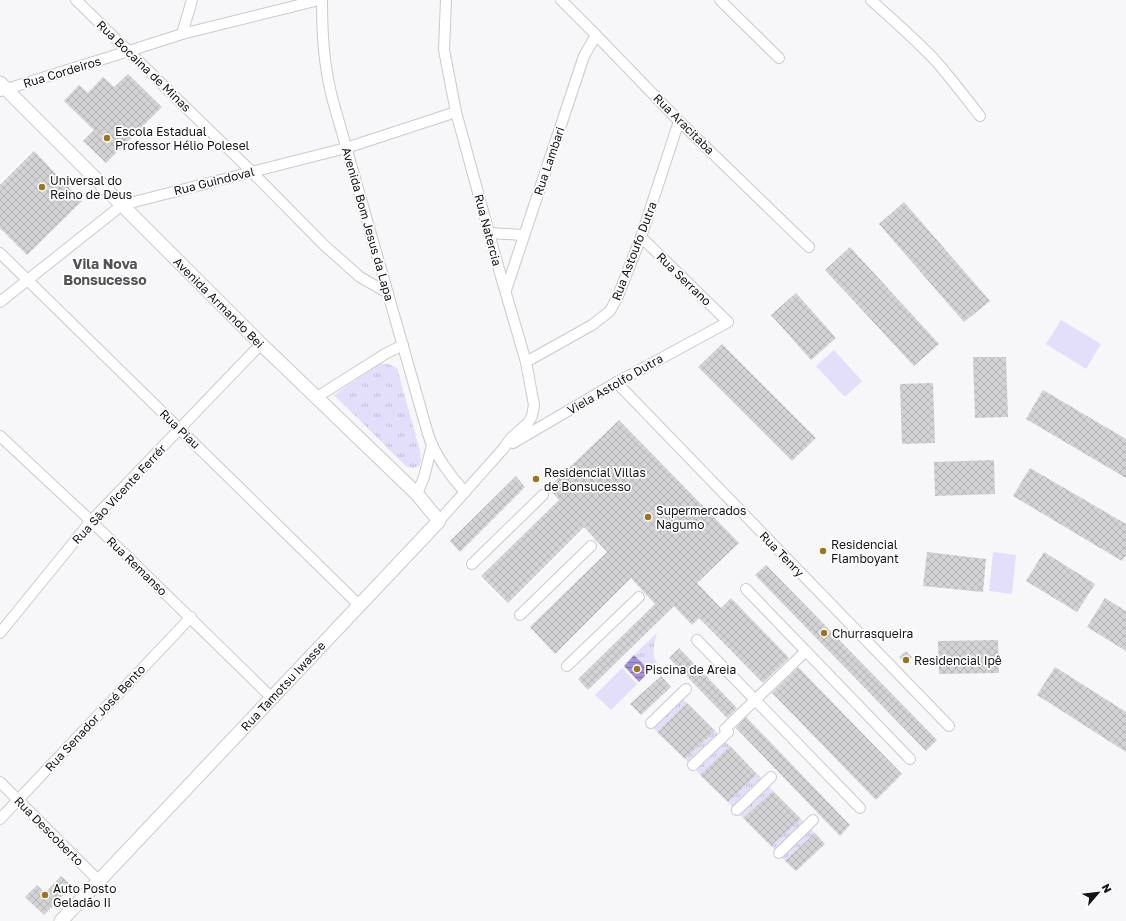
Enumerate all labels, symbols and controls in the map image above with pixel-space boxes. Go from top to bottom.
street label: Rua Bocaina de Minas [94,17,194,115]
street label: Rua Cordeiros [21,53,103,91]
street label: Rua Aracitaba [650,90,718,158]
place label: Escola Estadual Professor Hélio Polesel [115,124,250,153]
street label: Rua Lambari [530,125,568,197]
marker: Escola Estadual Professor Hélio Polesel [102,133,112,143]
street label: Avenida Bom Jesus da Lapa [339,145,397,303]
street label: Rua Guindoval [172,164,256,198]
place label: Universal do Reino de Deus [50,173,132,202]
marker: Universal do Reino de Deus [37,182,47,192]
street label: Rua Natercia [471,193,505,267]
street label: Rua Astoufo Dutra [608,199,660,303]
street label: Rua Serrano [654,249,714,309]
street label: Avenida Armando Bei [171,254,268,351]
district label: Vila Nova Bonsucesso [63,255,147,288]
street label: Viela Astolfo Dutra [564,350,666,418]
street label: Rua Piau [157,406,203,452]
street label: Rua São Vicente Ferrér [69,441,169,547]
place label: Residencial Villas de Bonsucesso [544,465,646,494]
marker: Residencial Villas de Bonsucesso [531,474,541,484]
place label: Supermercados Nagumo [656,503,746,532]
marker: Supermercados Nagumo [643,512,653,522]
street label: Rua Tenry [757,528,808,580]
street label: Rua Remanso [104,533,170,599]
place label: Residencial Flamboyant [831,537,899,566]
marker: Residencial Flamboyant [818,546,828,556]
place label: Churrasqueira [832,626,913,641]
marker: Churrasqueira [819,628,829,638]
street label: Rua Tamotsu Iwasse [238,638,328,734]
place label: Residencial Ipê [914,653,1002,668]
marker: Residencial Ipê [901,655,911,665]
street label: Rua Senador José Bento [42,662,148,774]
place label: Piscina de Areia [645,662,736,677]
marker: Piscina de Areia [632,664,642,674]
street label: Rua Descoberto [11,793,87,869]
north arrow [1078,873,1118,913]
place label: Auto Posto Geladão II [53,881,116,910]
text: N [1100,881,1115,895]
marker: Auto Posto Geladão II [40,890,50,900]

